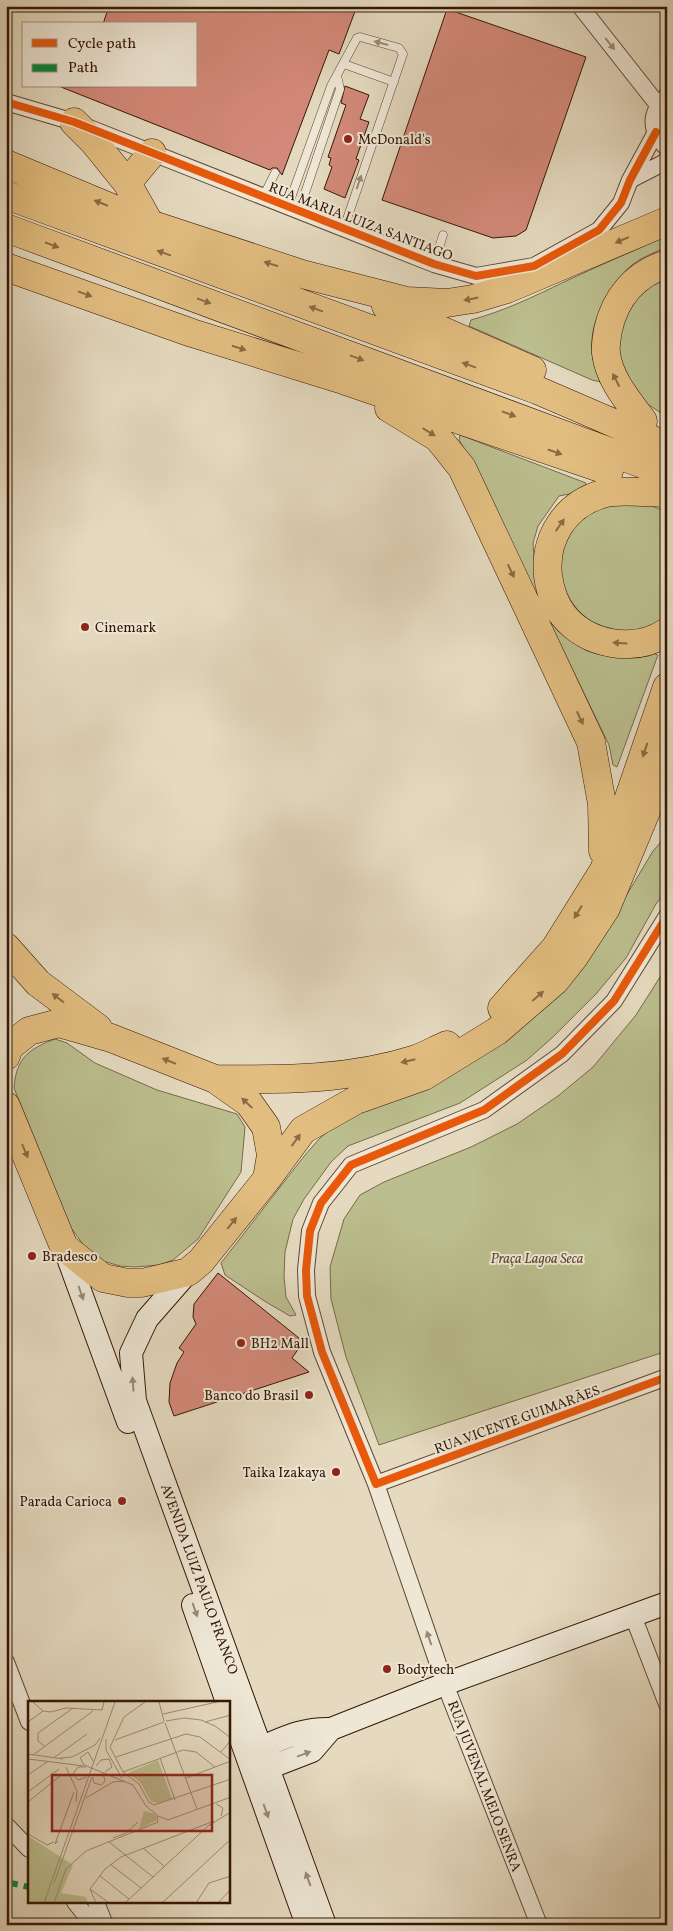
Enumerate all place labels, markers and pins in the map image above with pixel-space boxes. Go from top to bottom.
place label: McDonald's [358,131,431,150]
marker: McDonald's [342,133,354,145]
place label: Cinemark [95,619,157,638]
marker: Cinemark [79,621,91,633]
place label: Bradesco [42,1248,98,1267]
marker: Bradesco [26,1250,38,1262]
place label: BH2 Mall [251,1335,309,1354]
marker: BH2 Mall [235,1337,247,1349]
place label: Banco do Brasil [204,1387,299,1406]
marker: Banco do Brasil [303,1389,315,1401]
place label: Taika Izakaya [242,1464,326,1483]
marker: Taika Izakaya [330,1466,342,1478]
place label: Parada Carioca [20,1493,112,1512]
marker: Parada Carioca [116,1495,128,1507]
place label: Bodytech [397,1661,454,1680]
marker: Bodytech [381,1663,393,1675]

